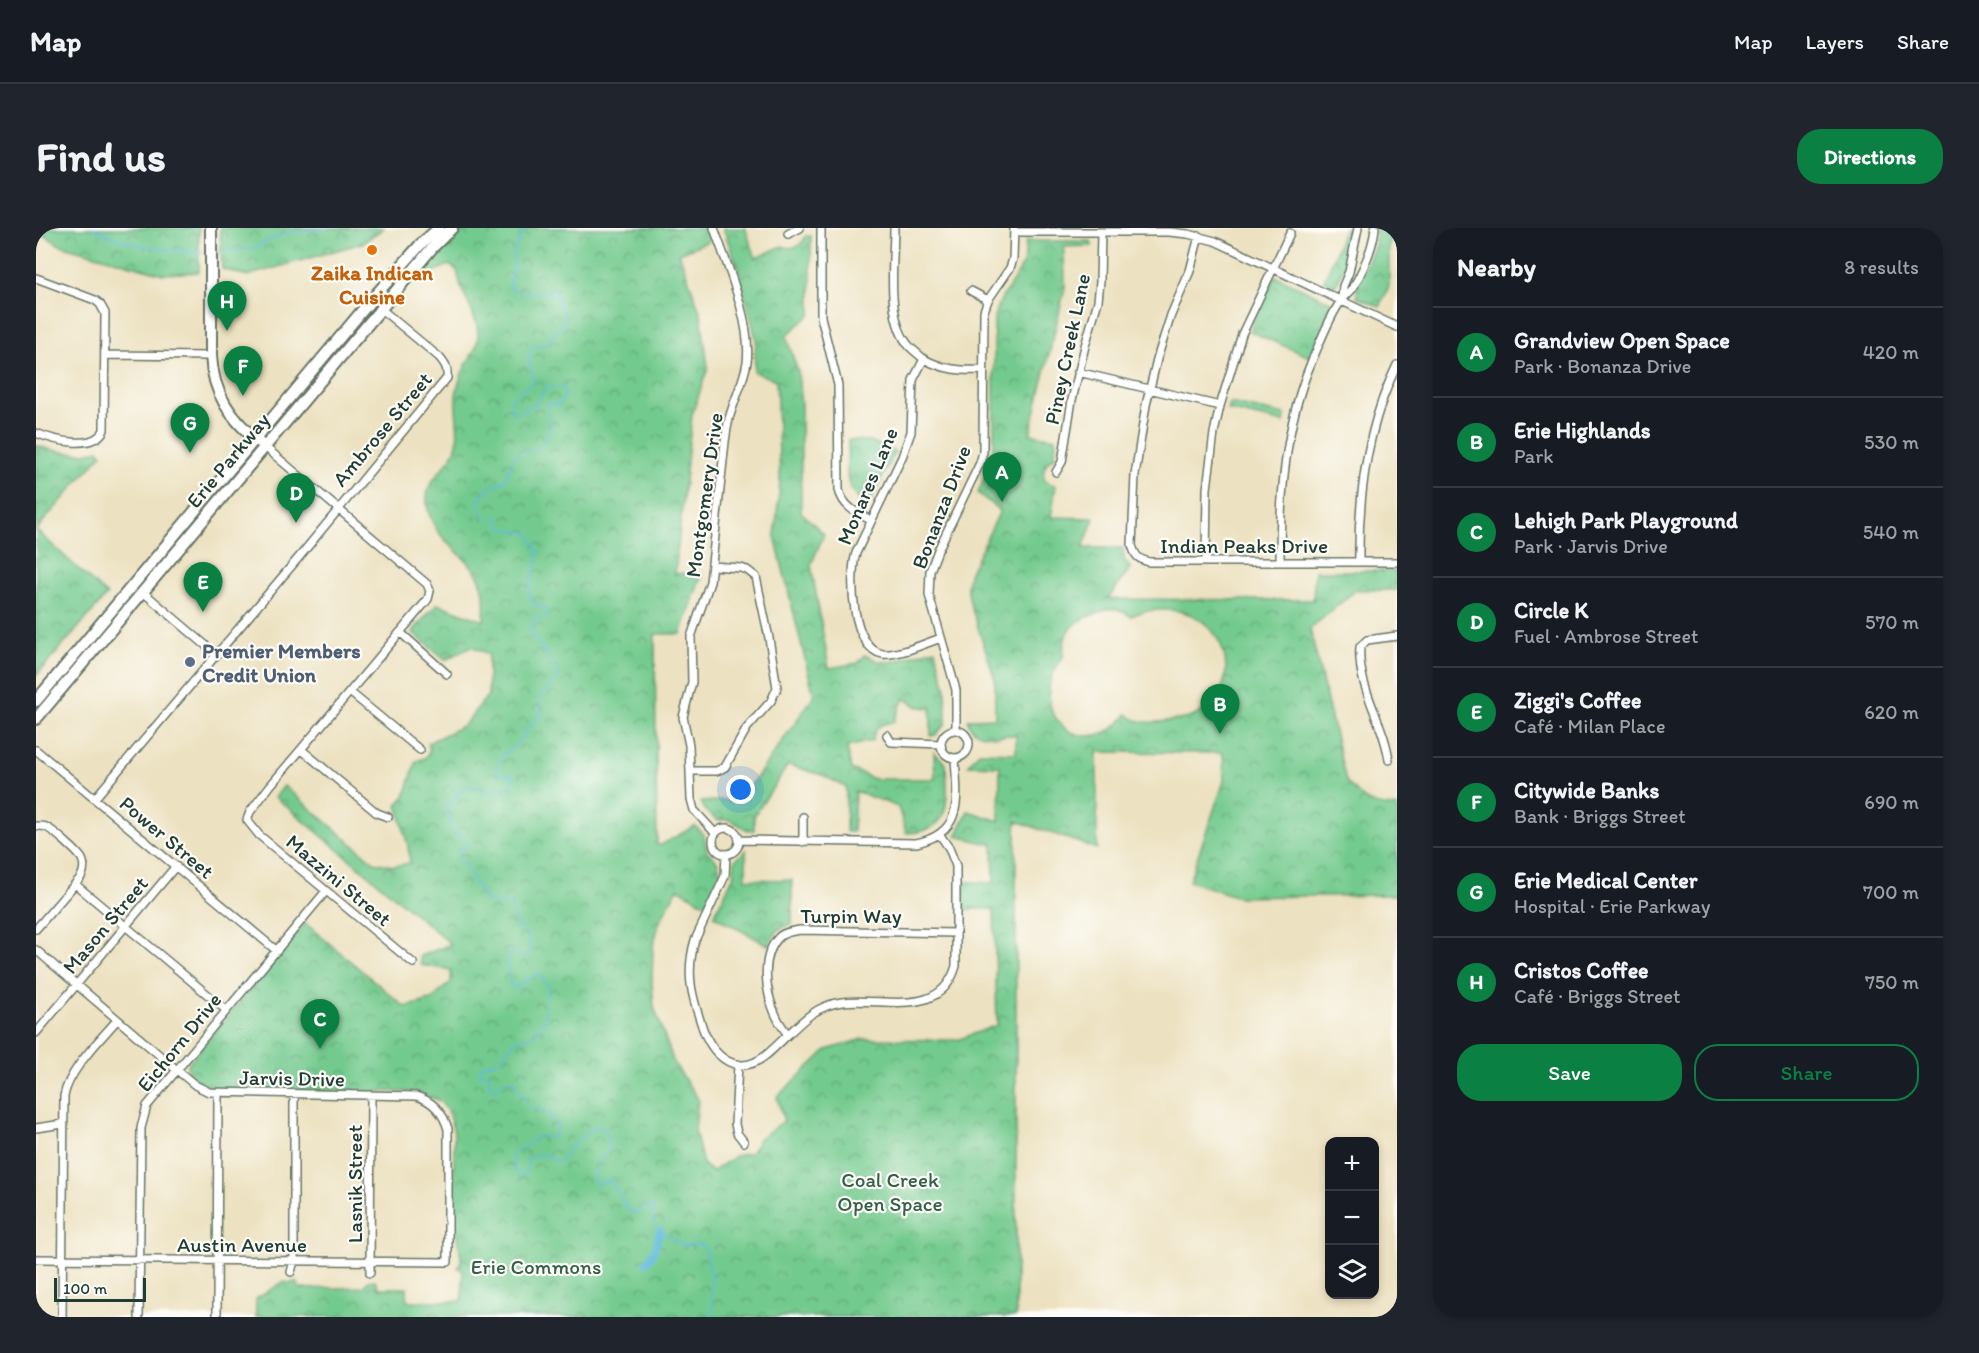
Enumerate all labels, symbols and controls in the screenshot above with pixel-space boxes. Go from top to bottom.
text: Map [30,24,81,58]
text: Map [1734,29,1773,54]
text: Layers [1806,29,1864,54]
text: Share [1897,29,1949,54]
button: Directions [1797,129,1943,184]
text: Find us [36,131,166,182]
marker: Zaika Indican Cuisine [365,243,379,257]
text: Nearby [1457,251,1536,283]
text: 8 results [1844,255,1919,279]
place label: Zaika Indican Cuisine [311,260,434,309]
street label: Piney Creek Lane [1039,271,1095,427]
pin: H [208,282,246,331]
text: Grandview Open Space [1514,327,1730,354]
text: A [1470,340,1483,364]
text: 420 m [1863,340,1919,364]
pin: F [224,346,262,396]
text: Park · Bonanza Drive [1514,354,1691,378]
street label: Ambrose Street [327,367,437,491]
pin: G [170,404,210,453]
street label: Erie Parkway [181,407,275,513]
street label: Montgomery Drive [680,411,728,579]
text: Erie Highlands [1514,417,1651,444]
street label: Monares Lane [831,424,903,548]
text: B [1470,430,1483,454]
text: 530 m [1864,430,1919,454]
street label: Bonanza Drive [906,442,976,572]
text: Park [1514,444,1553,468]
pin: A [982,452,1022,502]
pin: D [276,474,316,523]
text: Lehigh Park Playground [1514,507,1738,534]
text: C [1470,520,1483,544]
text: 540 m [1863,520,1919,544]
street label: Indian Peaks Drive [1160,533,1328,558]
text: Park · Jarvis Drive [1514,534,1668,558]
pin: E [184,562,222,612]
text: Circle K [1514,597,1588,624]
text: D [1470,610,1483,634]
text: 570 m [1865,610,1919,634]
text: Fuel · Ambrose Street [1514,624,1699,648]
place label: Premier Members Credit Union [202,638,361,687]
marker: Premier Members Credit Union [183,655,197,669]
pin: B [1200,684,1240,734]
text: Ziggi's Coffee [1514,687,1642,714]
text: E [1471,700,1482,724]
text: 620 m [1864,700,1919,724]
text: Café · Milan Place [1514,714,1665,738]
your location [726,775,755,804]
text: Citywide Banks [1514,777,1659,804]
street label: Power Street [115,790,219,884]
text: F [1471,790,1482,814]
text: 690 m [1864,790,1919,814]
text: Bank · Briggs Street [1514,804,1686,828]
street label: Mazzini Street [281,829,397,931]
text: Erie Medical Center [1514,867,1697,894]
street label: Mason Street [57,871,153,979]
text: G [1470,880,1483,904]
text: 700 m [1863,880,1919,904]
text: Hospital · Erie Parkway [1514,894,1710,918]
street label: Turpin Way [800,903,902,928]
text: Cristos Coffee [1514,957,1649,984]
text: H [1470,970,1483,994]
text: 750 m [1865,970,1919,994]
text: Café · Briggs Street [1514,984,1681,1008]
street label: Eichorn Drive [132,987,226,1097]
pin: C [300,1000,340,1049]
button: Save [1457,1044,1682,1101]
button: Share [1694,1044,1919,1101]
street label: Jarvis Drive [239,1065,345,1091]
street label: Lasnik Street [342,1125,367,1243]
map controls [1325,1137,1379,1299]
button: + [1325,1137,1379,1191]
park label: Coal Creek Open Space [837,1167,943,1216]
button: − [1325,1191,1379,1245]
street label: Austin Avenue [177,1232,307,1257]
button: layers [1325,1245,1379,1299]
park label: Erie Commons [471,1254,601,1279]
scale bar [54,1275,146,1302]
text: 100 m [63,1279,107,1298]

